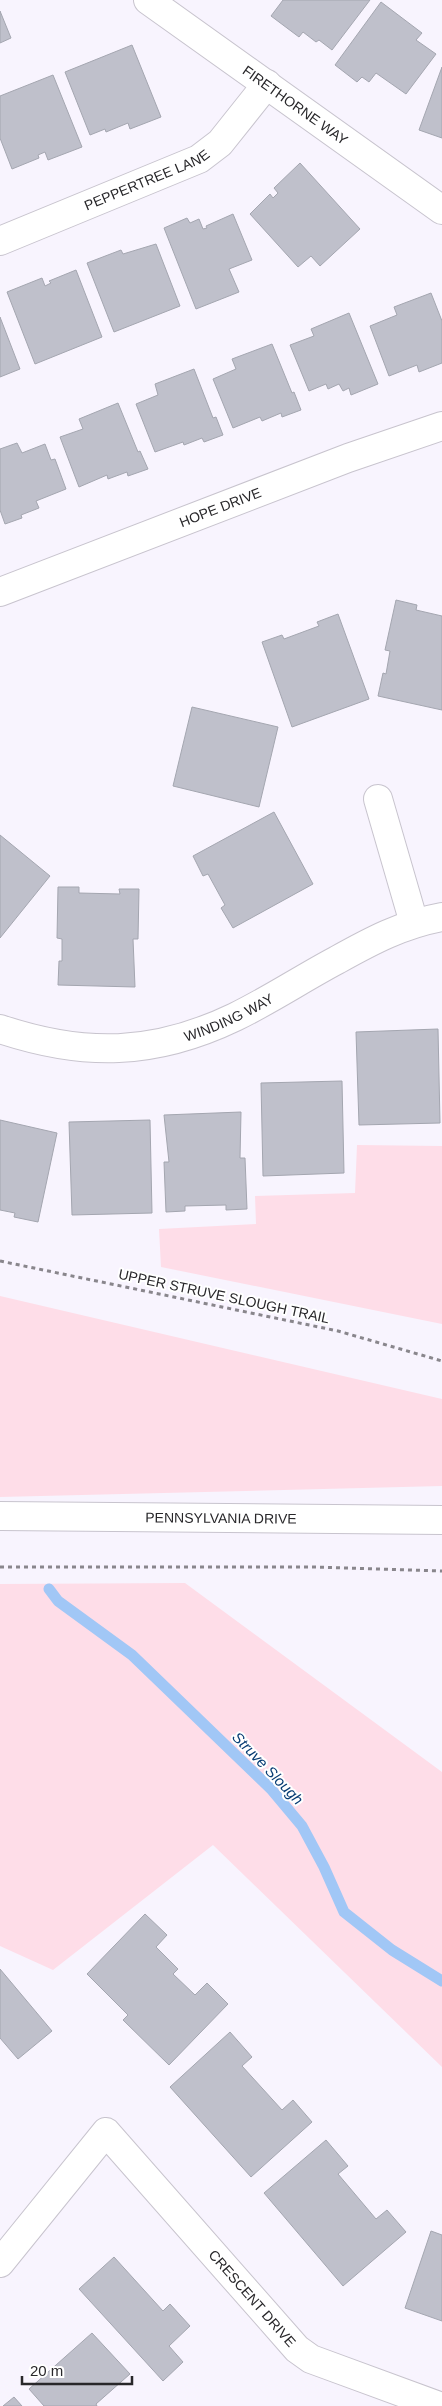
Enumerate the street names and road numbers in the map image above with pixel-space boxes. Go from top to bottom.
street label: FIRETHORNE WAY [240,62,351,149]
street label: PEPPERTREE LANE [82,146,213,213]
street label: HOPE DRIVE [177,484,263,530]
street label: WINDING WAY [182,990,277,1045]
street label: UPPER STRUVE SLOUGH TRAIL [117,1266,331,1326]
street label: PENNSYLVANIA DRIVE [145,1509,297,1527]
street label: CRESCENT DRIVE [206,2247,299,2350]

